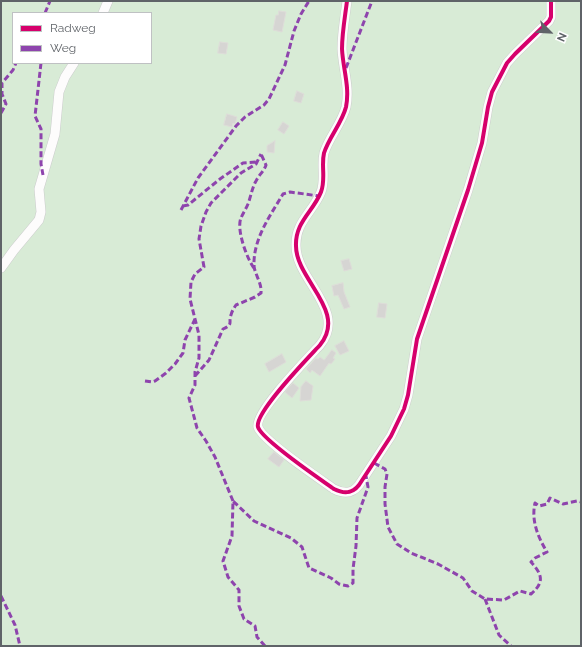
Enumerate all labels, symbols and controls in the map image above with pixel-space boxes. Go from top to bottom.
legend [12,12,152,64]
north arrow [530,12,570,52]
text: Radweg [50,21,96,35]
text: N [554,31,569,44]
text: Weg [50,41,76,55]

